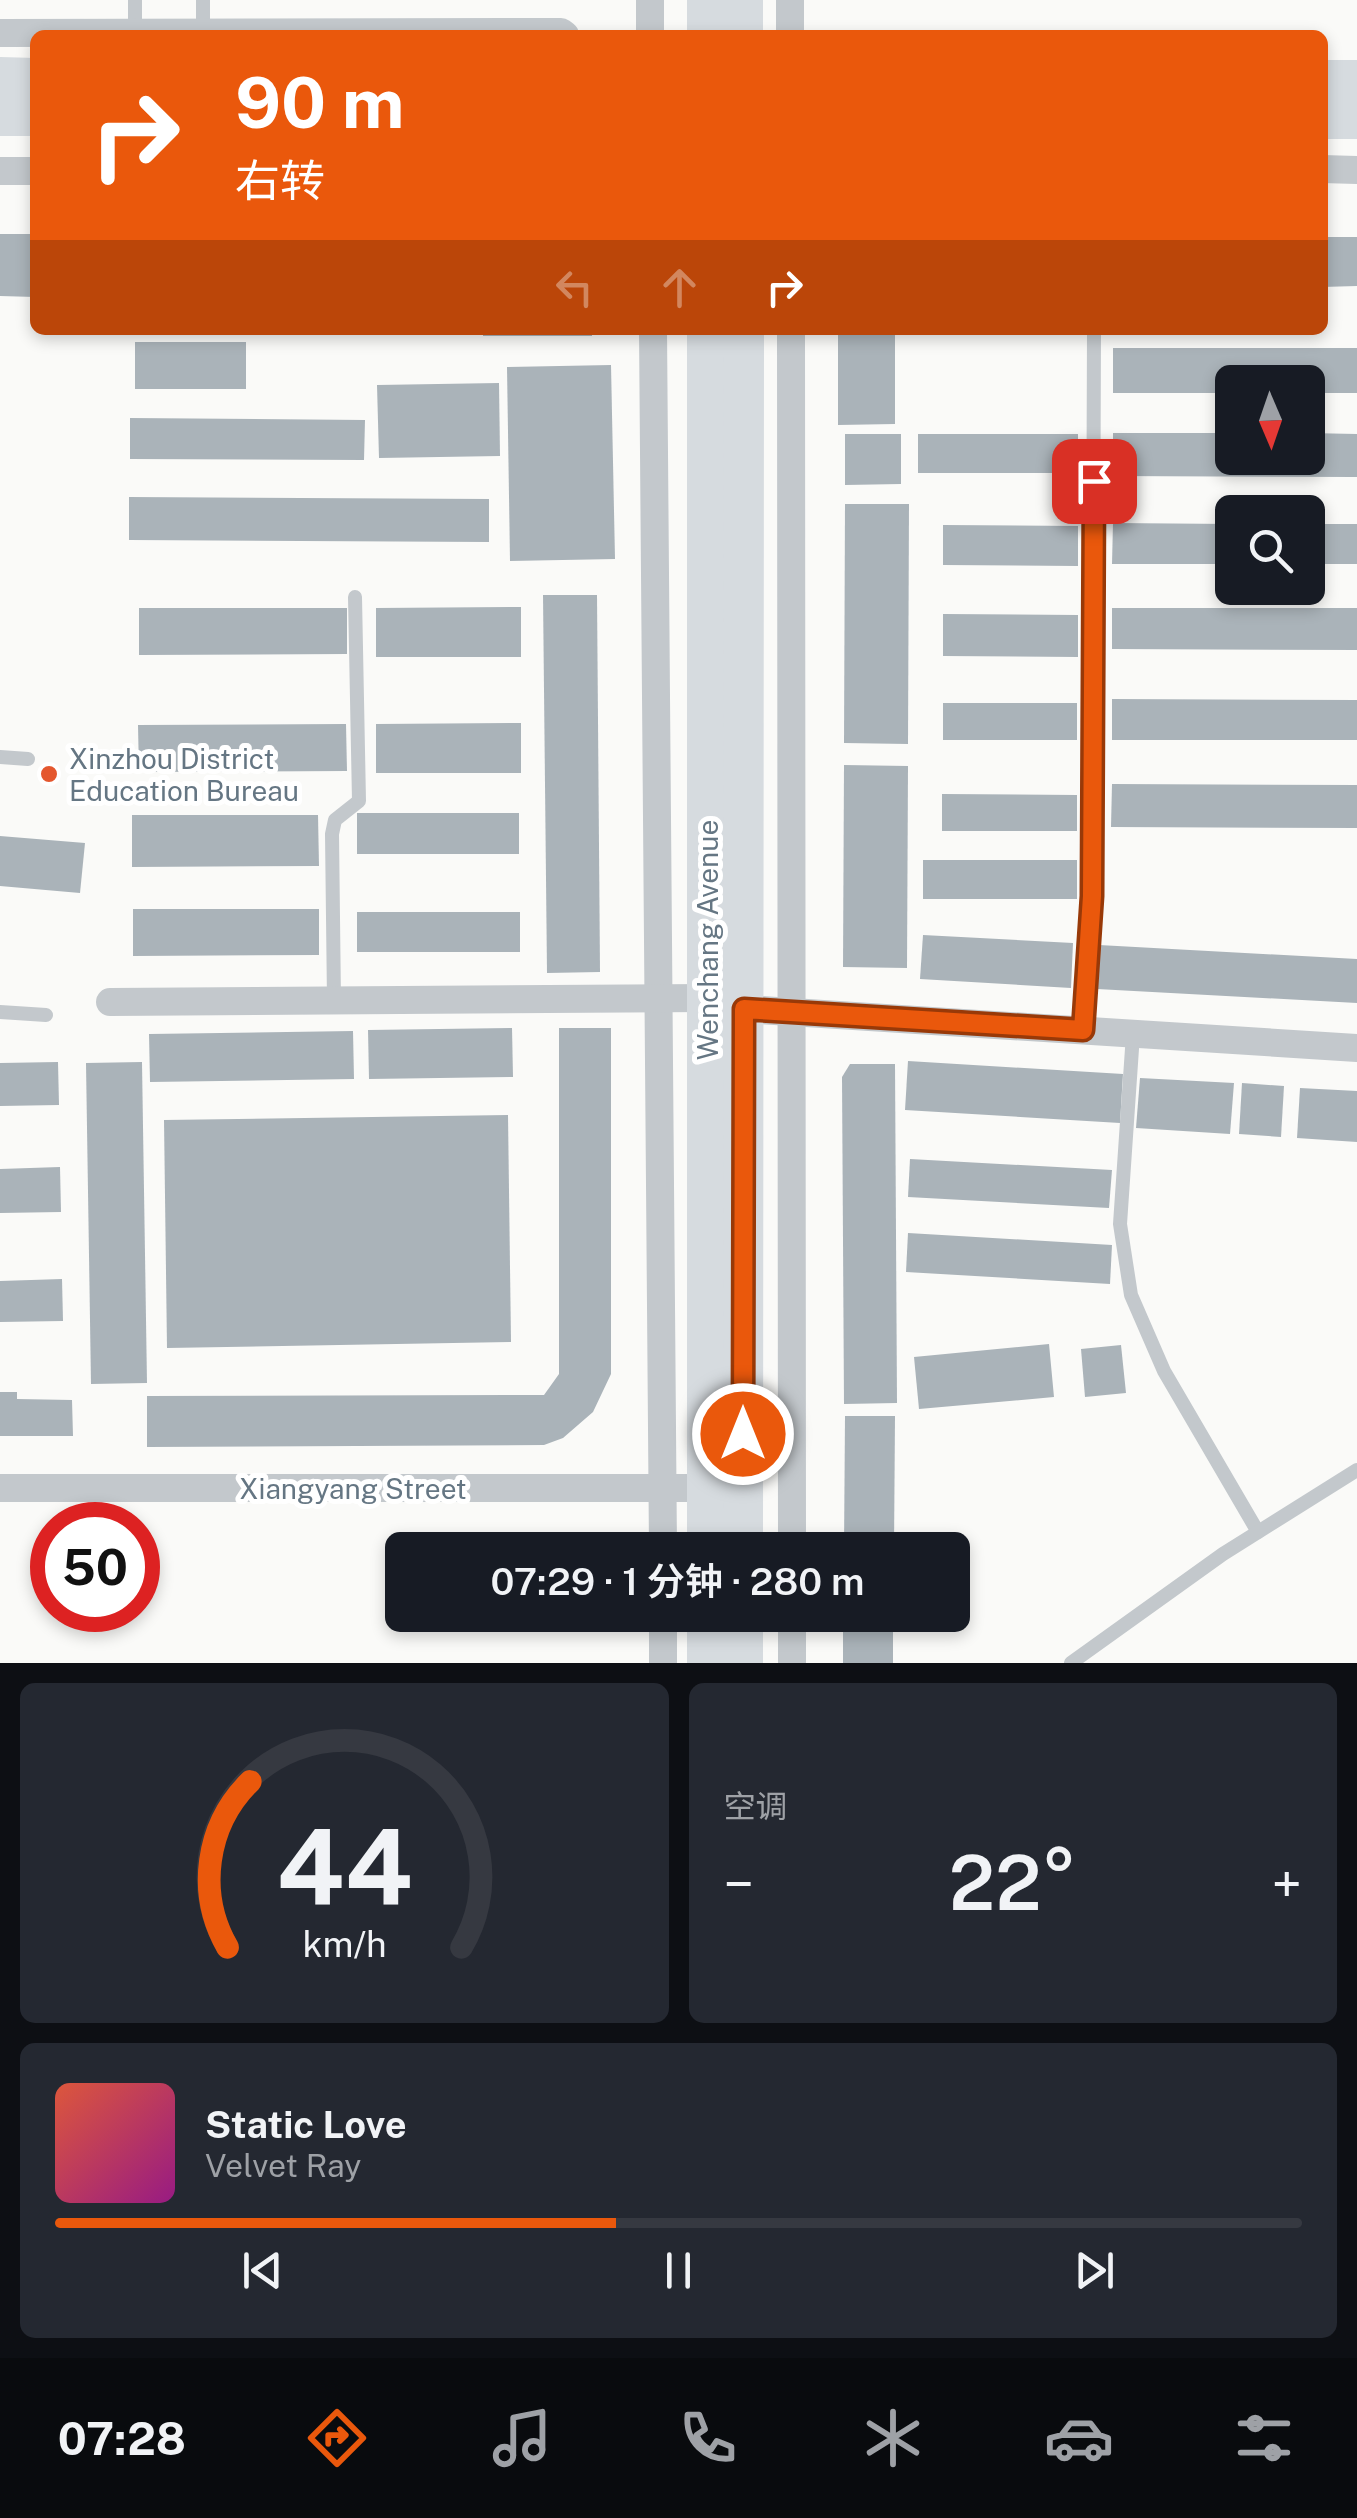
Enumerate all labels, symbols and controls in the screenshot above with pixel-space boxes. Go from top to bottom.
text: 90 m [235,61,405,144]
icon: right [70,70,200,200]
text: 右转 [235,154,325,207]
icon: left [547,260,602,315]
icon: ahead [652,260,707,315]
icon: right [757,260,812,315]
north arrow [1215,365,1325,475]
map controls [1215,365,1325,605]
pin [1052,439,1137,524]
icon: arrive [1067,454,1122,509]
button: search [1215,495,1325,605]
place label: Xinzhou District Education Bureau [69,742,299,807]
marker: Xinzhou District Education Bureau [38,763,60,785]
street label: Wenchang Avenue [691,820,724,1060]
position arrow [691,1382,795,1486]
street label: Xiangyang Street [239,1472,467,1505]
speed limit sign: 50 [30,1502,160,1632]
text: 07:29 · 1 分钟 · 280 m [490,1559,865,1604]
text: 空调 [724,1788,788,1825]
text: 44 [276,1806,412,1928]
text: 22° [949,1839,1077,1927]
text: − [724,1852,754,1916]
text: + [1272,1852,1302,1916]
text: km/h [302,1923,386,1965]
text: Static Love [205,2102,407,2147]
text: Velvet Ray [205,2147,361,2184]
icon: previous [235,2243,290,2298]
icon: pause [651,2243,706,2298]
icon: next [1067,2243,1122,2298]
icon: directions [302,2403,372,2473]
icon: music [487,2403,557,2473]
icon: phone [673,2403,743,2473]
icon: climate [858,2403,928,2473]
icon: car [1044,2403,1114,2473]
icon: filters [1229,2403,1299,2473]
text: 07:28 [58,2412,186,2465]

